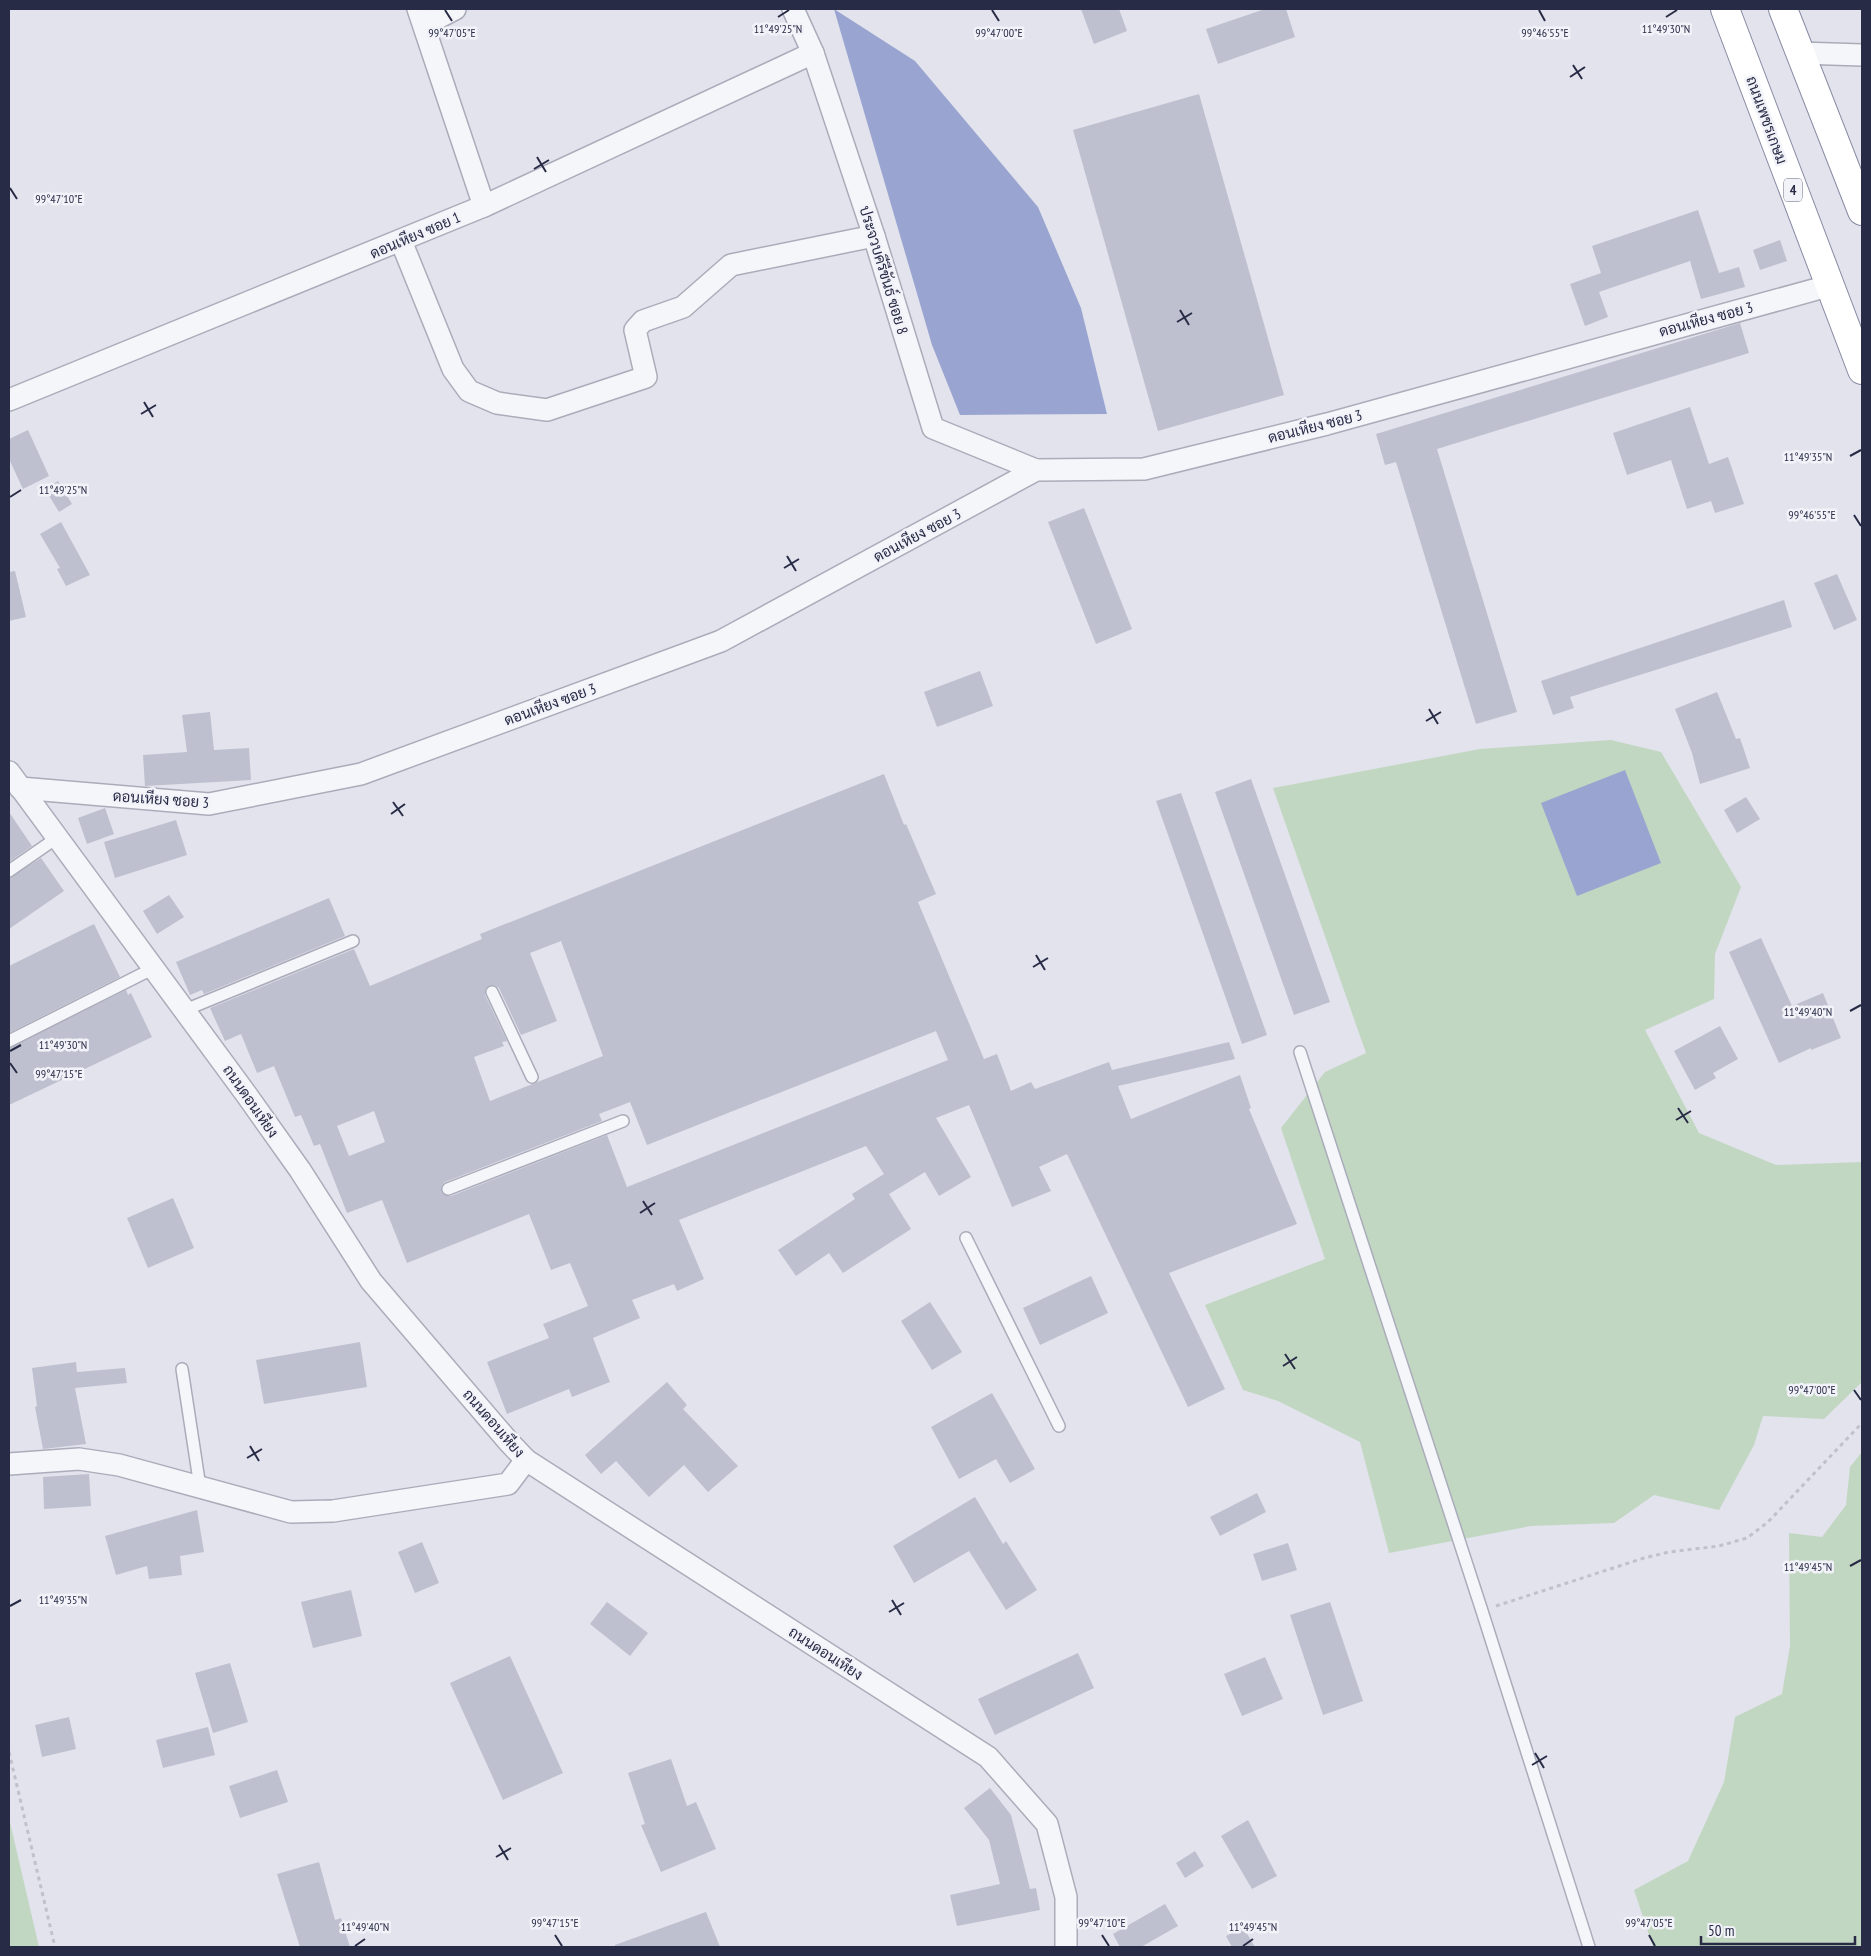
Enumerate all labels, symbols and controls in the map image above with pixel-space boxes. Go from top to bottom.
text: 11°49'25"N [754,21,802,36]
text: 11°49'30"N [1642,21,1690,36]
text: 99°47'05"E [428,25,476,40]
text: 99°47'00"E [975,25,1023,40]
text: 99°46'55"E [1521,25,1569,40]
street label: ถนนเพชรเกษม [1742,73,1792,167]
road number: 4 [1784,178,1802,202]
text: 99°47'10"E [35,191,83,206]
street label: ประจวบคีรีขันธ์ ซอย 8 [855,203,913,337]
street label: ดอนเหียง ซอย 1 [367,207,463,263]
street label: ดอนเหียง ซอย 3 [1657,297,1755,341]
street label: ดอนเหียง ซอย 3 [1266,405,1364,447]
text: 11°49'35"N [1784,449,1832,464]
text: 11°49'25"N [39,482,87,497]
street label: ดอนเหียง ซอย 3 [870,504,964,566]
text: 99°46'55"E [1788,507,1836,522]
street label: ดอนเหียง ซอย 3 [501,679,599,729]
street label: ดอนเหียง ซอย 3 [112,786,210,812]
text: 11°49'40"N [1784,1004,1832,1019]
text: 11°49'30"N [39,1037,87,1052]
street label: ถนนดอนเหียง [219,1061,283,1141]
text: 99°47'15"E [35,1066,83,1081]
text: 99°47'00"E [1788,1382,1836,1397]
street label: ถนนดอนเหียง [459,1385,529,1461]
text: 11°49'45"N [1784,1559,1832,1574]
text: 11°49'35"N [39,1592,87,1607]
street label: ถนนดอนเหียง [785,1622,867,1684]
scale bar [1701,1914,1855,1946]
text: 99°47'15"E [531,1915,579,1930]
text: 99°47'10"E [1078,1915,1126,1930]
text: 99°47'05"E [1625,1915,1673,1930]
text: 11°49'40"N [341,1919,389,1934]
text: 11°49'45"N [1229,1919,1277,1934]
text: 50 m [1708,1921,1734,1940]

